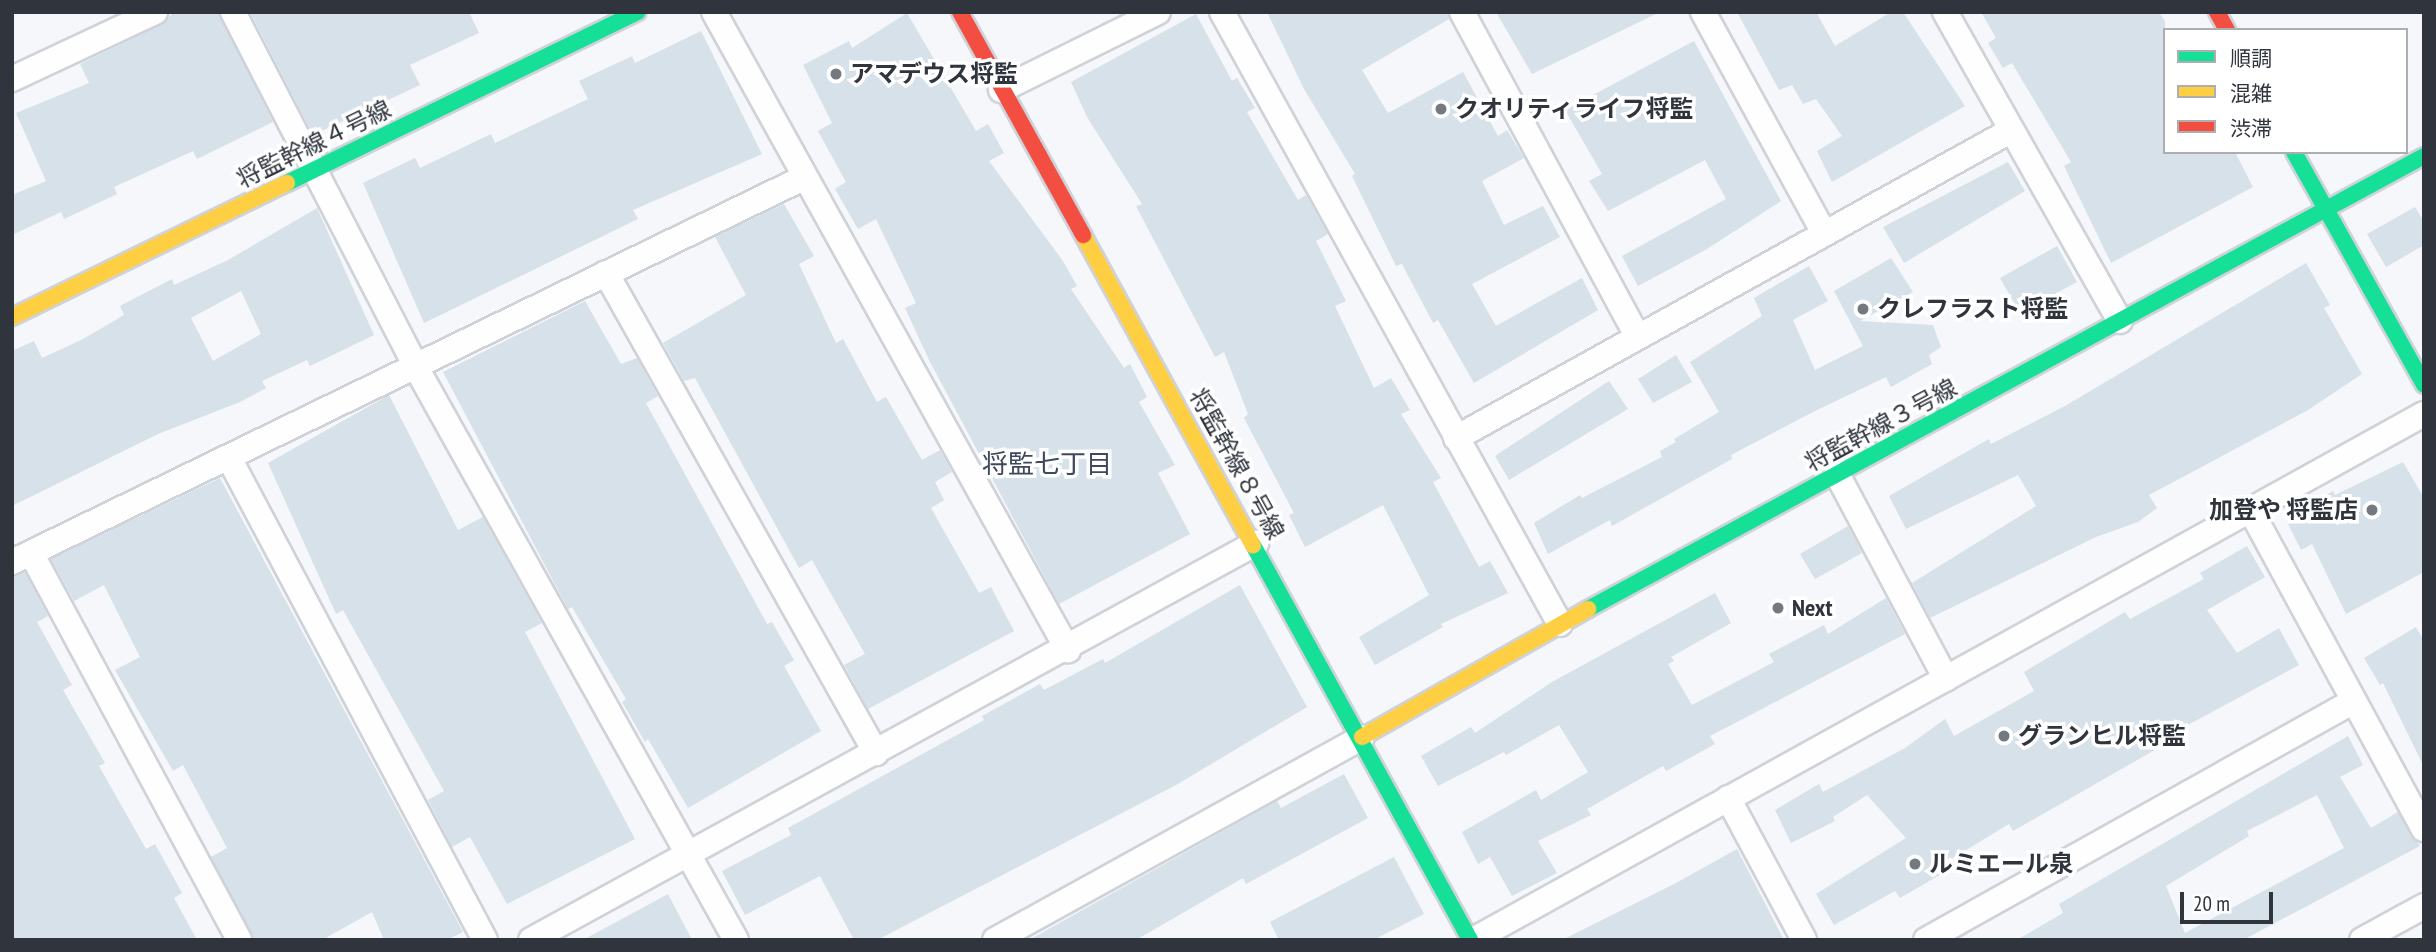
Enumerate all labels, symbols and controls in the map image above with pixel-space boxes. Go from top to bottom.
legend [2163,28,2408,154]
text: 順調 [2230,45,2272,72]
place label: アマデウス将監 [850,60,1018,88]
marker: アマデウス将監 [828,66,844,82]
text: 混雑 [2230,80,2272,107]
street label: 将監幹線４号線 [232,94,396,194]
place label: クオリティライフ将監 [1455,95,1695,123]
marker: クオリティライフ将監 [1433,101,1449,117]
text: 渋滞 [2230,115,2272,142]
place label: クレフラスト将監 [1877,295,2069,323]
marker: クレフラスト将監 [1855,301,1871,317]
street label: 将監幹線３号線 [1800,373,1962,477]
street label: 将監幹線８号線 [1184,384,1290,544]
district label: 将監七丁目 [982,448,1112,480]
place label: 加登や 将監店 [2209,496,2358,524]
marker: 加登や 将監店 [2364,502,2380,518]
place label: Next [1792,594,1832,622]
marker: Next [1770,600,1786,616]
place label: グランヒル将監 [2018,722,2186,750]
marker: グランヒル将監 [1996,728,2012,744]
place label: ルミエール泉 [1929,850,2073,878]
marker: ルミエール泉 [1907,856,1923,872]
scale bar [2184,878,2277,922]
text: 20 m [2193,890,2230,917]

